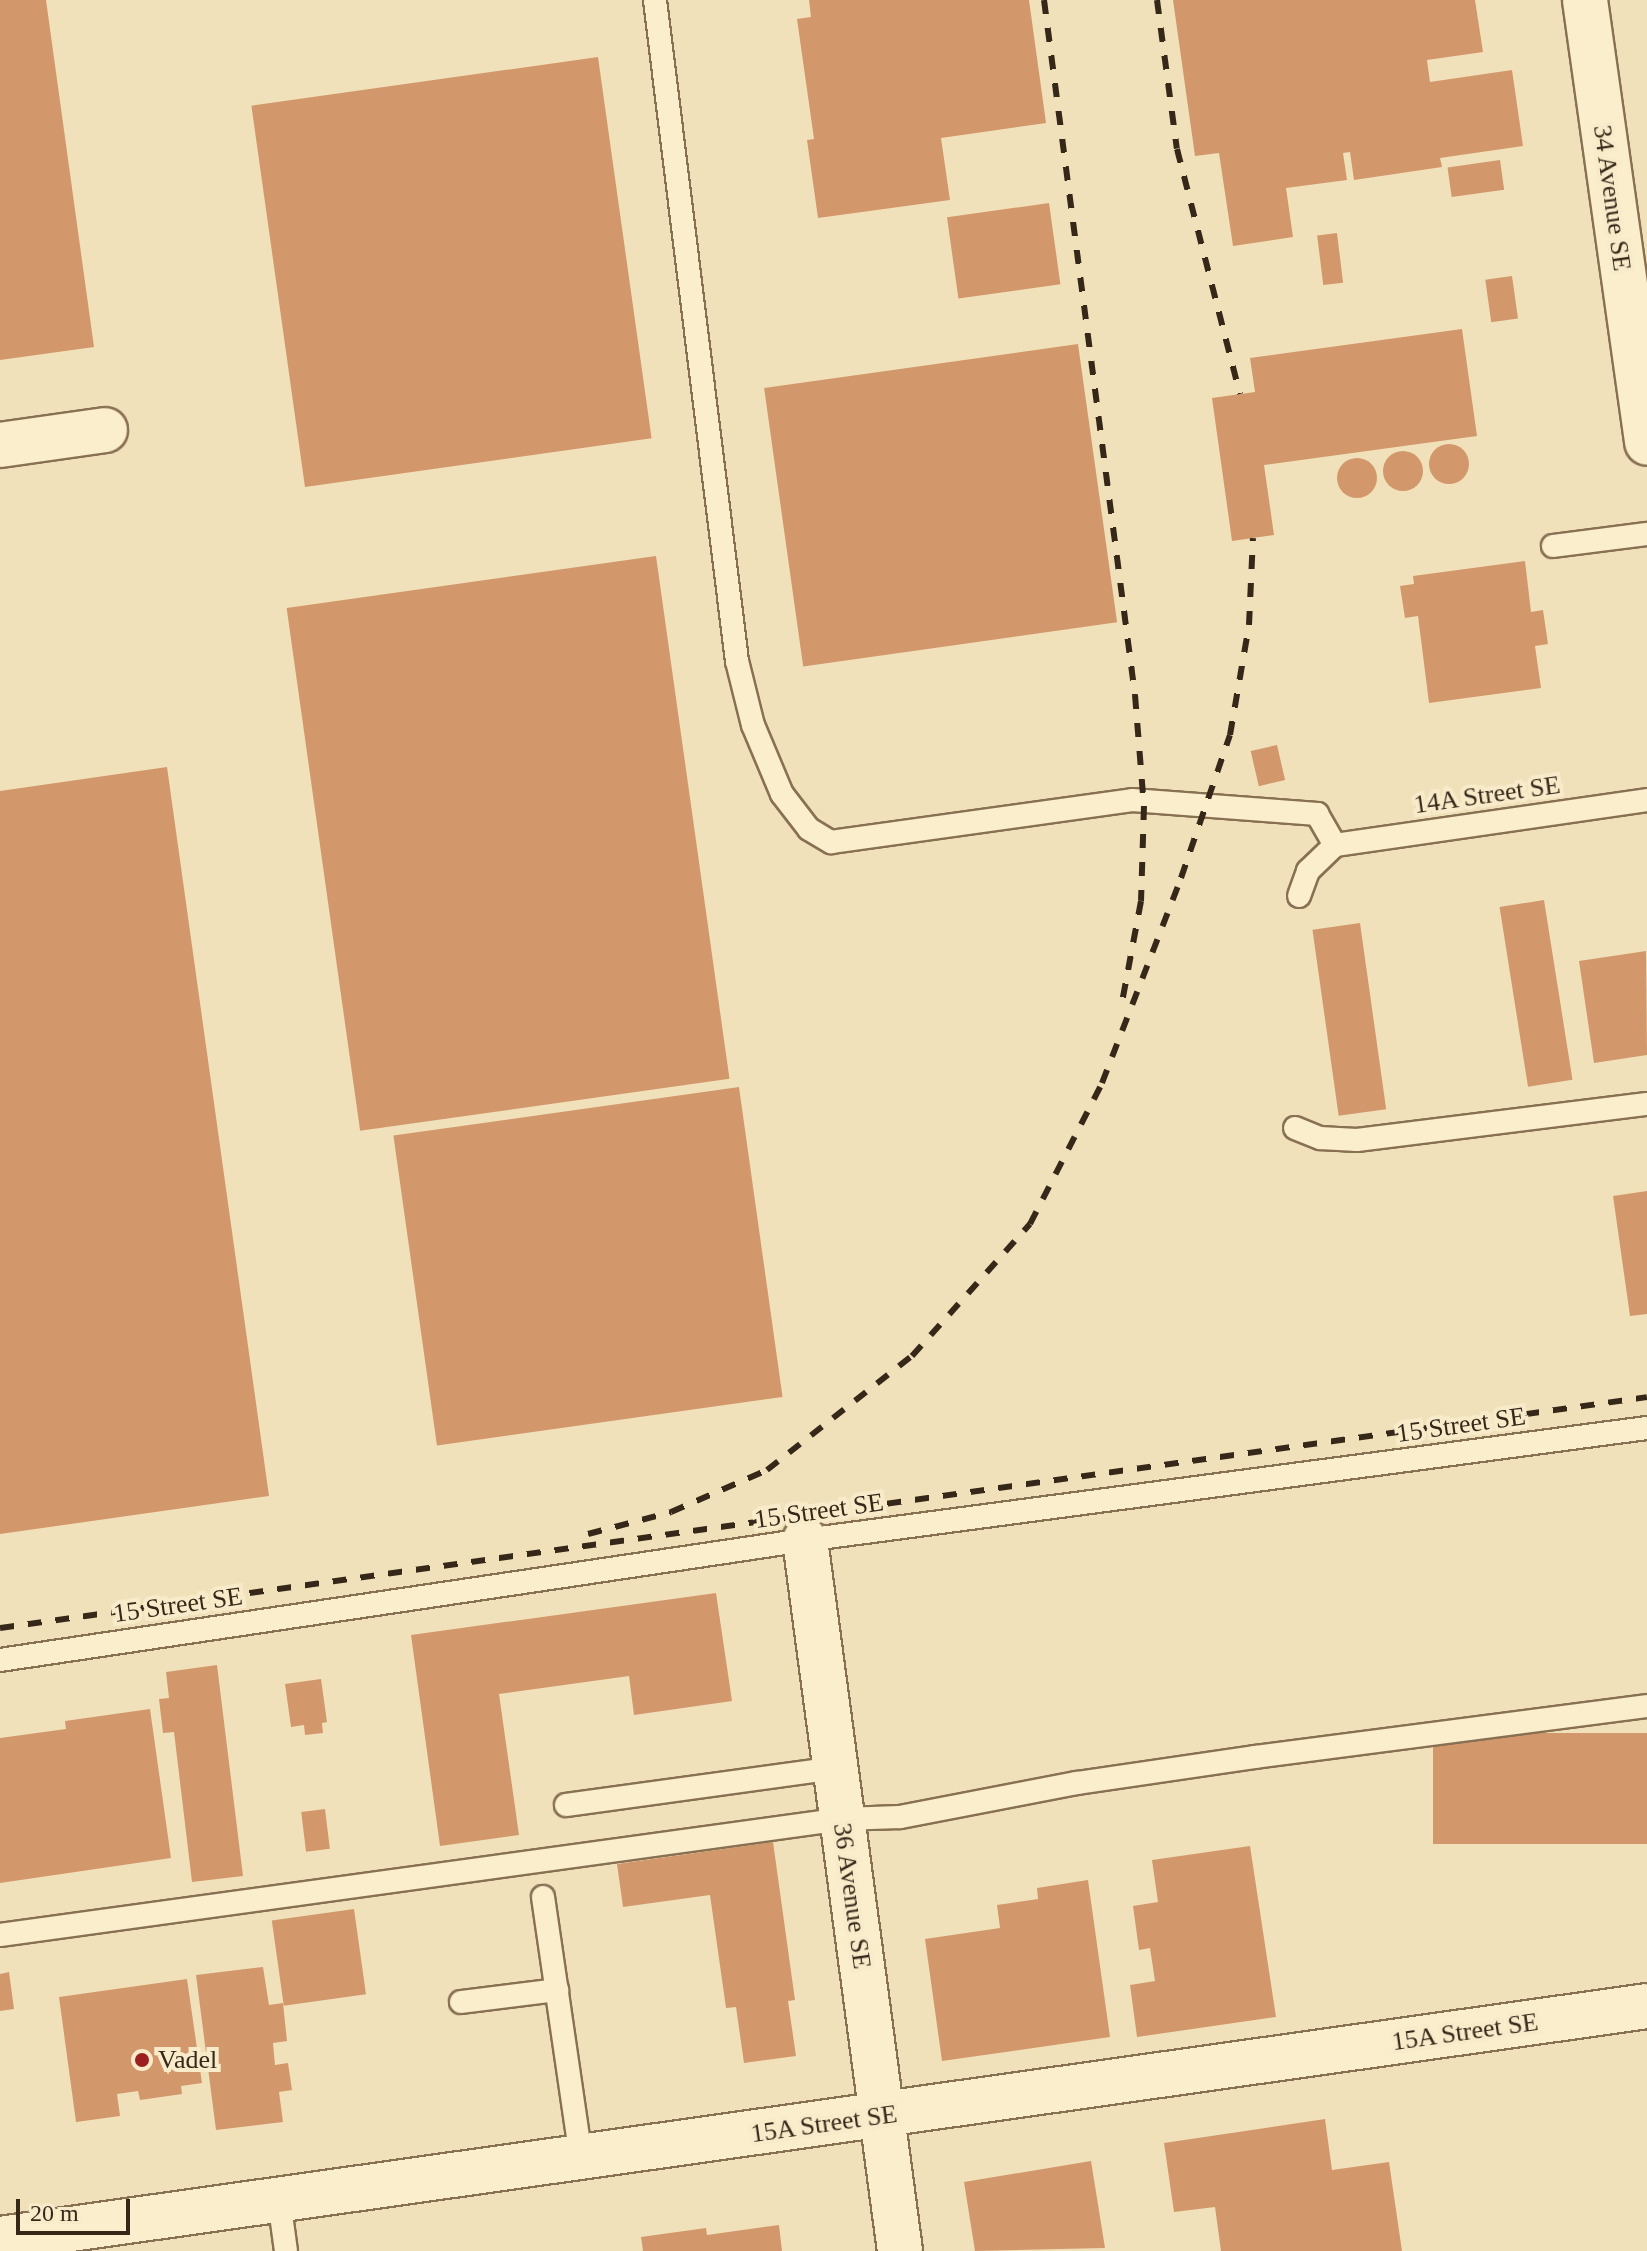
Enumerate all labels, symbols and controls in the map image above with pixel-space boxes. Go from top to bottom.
street label: 34 Avenue SE [1586,122,1638,274]
street label: 14A Street SE [1411,769,1563,821]
street label: 15 Street SE [1394,1401,1528,1449]
street label: 15 Street SE [752,1487,886,1535]
street label: 15 Street SE [111,1581,245,1629]
street label: 36 Avenue SE [826,1820,878,1972]
street label: 15A Street SE [1389,2006,1541,2058]
place label: Vadel [158,2044,217,2076]
marker: Vadel [133,2051,151,2069]
street label: 15A Street SE [748,2098,900,2150]
scale bar [20,2183,134,2233]
text: 20 m [30,2200,79,2226]

